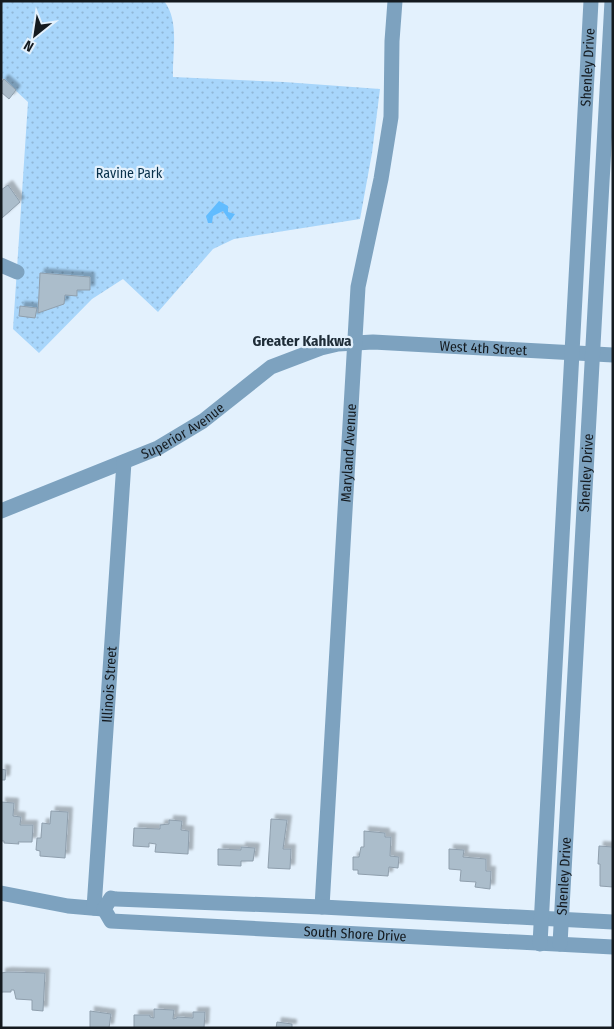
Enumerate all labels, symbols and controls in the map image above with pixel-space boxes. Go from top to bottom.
north arrow [10,10,60,60]
street label: Shenley Drive [577,28,598,107]
text: N [21,36,37,55]
park label: Ravine Park [96,165,163,182]
district label: Greater Kahkwa [252,332,352,350]
street label: West 4th Street [439,337,528,359]
street label: Superior Avenue [139,399,228,462]
street label: Maryland Avenue [337,403,360,503]
street label: Shenley Drive [575,433,597,512]
street label: Illinois Street [98,645,120,723]
street label: Shenley Drive [553,836,574,916]
street label: South Shore Drive [303,922,407,945]

